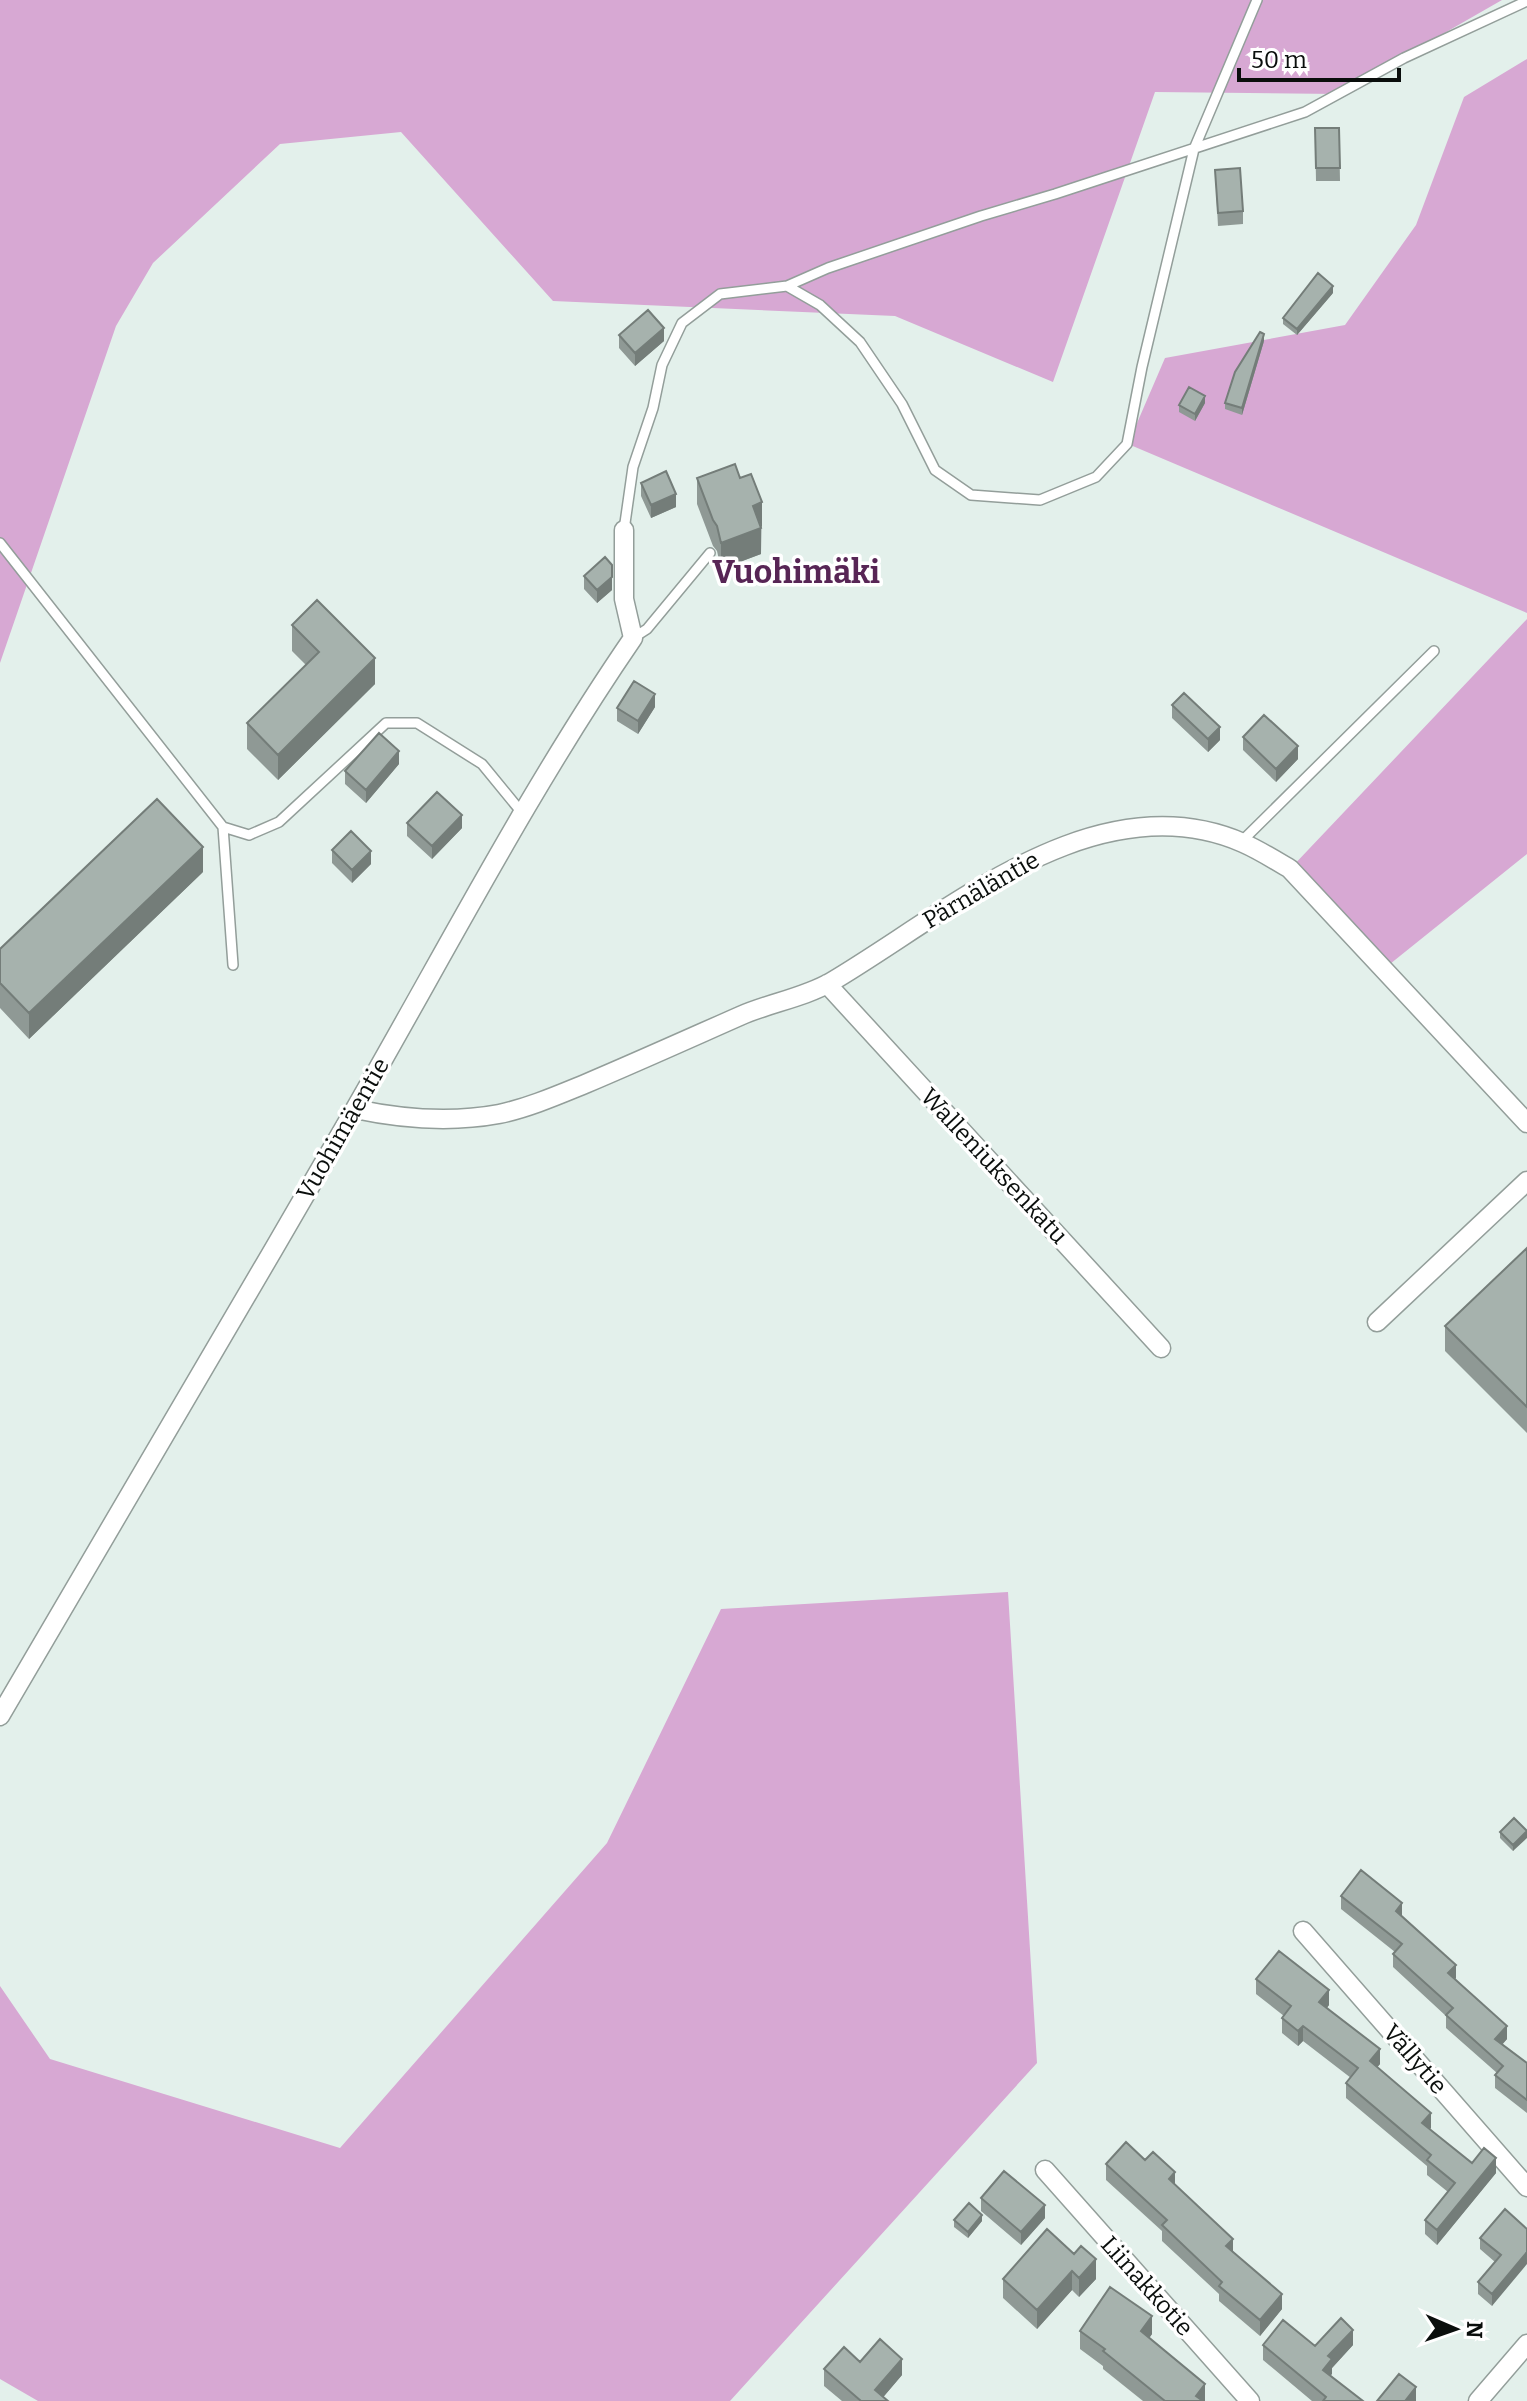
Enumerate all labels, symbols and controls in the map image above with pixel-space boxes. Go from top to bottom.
scale bar [1239,32,1399,82]
text: 50 m [1251,46,1307,74]
district label: Vuohimäki [712,553,880,591]
street label: Pärnäläntie [918,846,1044,934]
street label: Vuohimäentie [291,1053,395,1205]
street label: Walleniuksenkatu [915,1083,1073,1250]
street label: Vällytie [1377,2018,1453,2100]
street label: Liinakkotie [1095,2230,1199,2342]
north arrow [1415,2289,1495,2369]
text: N [1461,2321,1488,2339]

